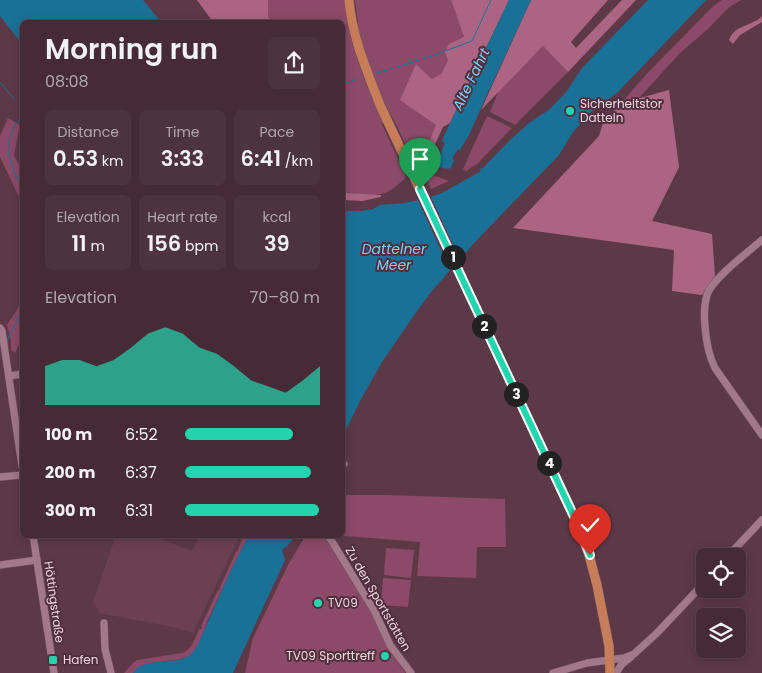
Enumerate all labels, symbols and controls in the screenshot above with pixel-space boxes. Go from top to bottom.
text: Morning run [45,30,218,69]
button: share [268,37,320,89]
water label: Alte Fahrt [447,44,495,114]
text: 08:08 [45,70,89,93]
place label: Sicherheitstor Datteln [580,95,663,126]
marker: Sicherheitstor Datteln [564,105,576,117]
text: Distance [57,122,119,142]
text: Time [165,122,200,142]
text: Pace [259,122,294,142]
pin [399,138,441,189]
text: 0.53 [53,144,98,173]
text: 3:33 [161,144,204,173]
text: 6:41 [241,144,281,173]
icon: arrive [406,145,434,173]
text: km [98,151,123,171]
text: /km [281,151,313,171]
text: Elevation [57,207,120,227]
text: Heart rate [147,207,218,227]
text: kcal [263,207,291,227]
text: 11 [71,229,87,258]
text: 156 [147,229,181,258]
text: 39 [264,229,290,258]
text: m [87,236,105,256]
text: bpm [181,236,218,256]
water label: Dattelner Meer [362,239,427,275]
pin: 1 [440,244,466,270]
text: 1 [451,247,456,267]
text: Elevation [45,286,117,309]
text: 70–80 m [249,286,320,309]
pin: 2 [472,314,496,338]
text: 2 [481,316,489,336]
pin: 3 [504,382,528,406]
text: 3 [512,384,521,404]
text: 100 m [45,423,92,446]
text: 6:52 [125,423,158,446]
pin: 4 [536,450,562,476]
text: 4 [545,453,554,473]
text: 200 m [45,461,95,484]
text: 6:37 [125,461,157,484]
text: 300 m [45,499,96,522]
text: 6:31 [125,499,153,522]
pin [569,504,611,555]
icon: check [576,511,604,539]
street label: Zu den Sportstätten [342,543,415,654]
map controls [696,548,746,658]
button: locate [696,548,746,598]
street label: Höttingstraße [40,560,69,644]
place label: TV09 [328,594,358,611]
marker: TV09 [312,597,324,609]
button: layers [696,608,746,658]
place label: TV09 Sporttreff [286,647,375,664]
marker: TV09 Sporttreff [379,650,391,662]
place label: Hafen [63,651,98,668]
marker: Hafen [47,654,59,666]

